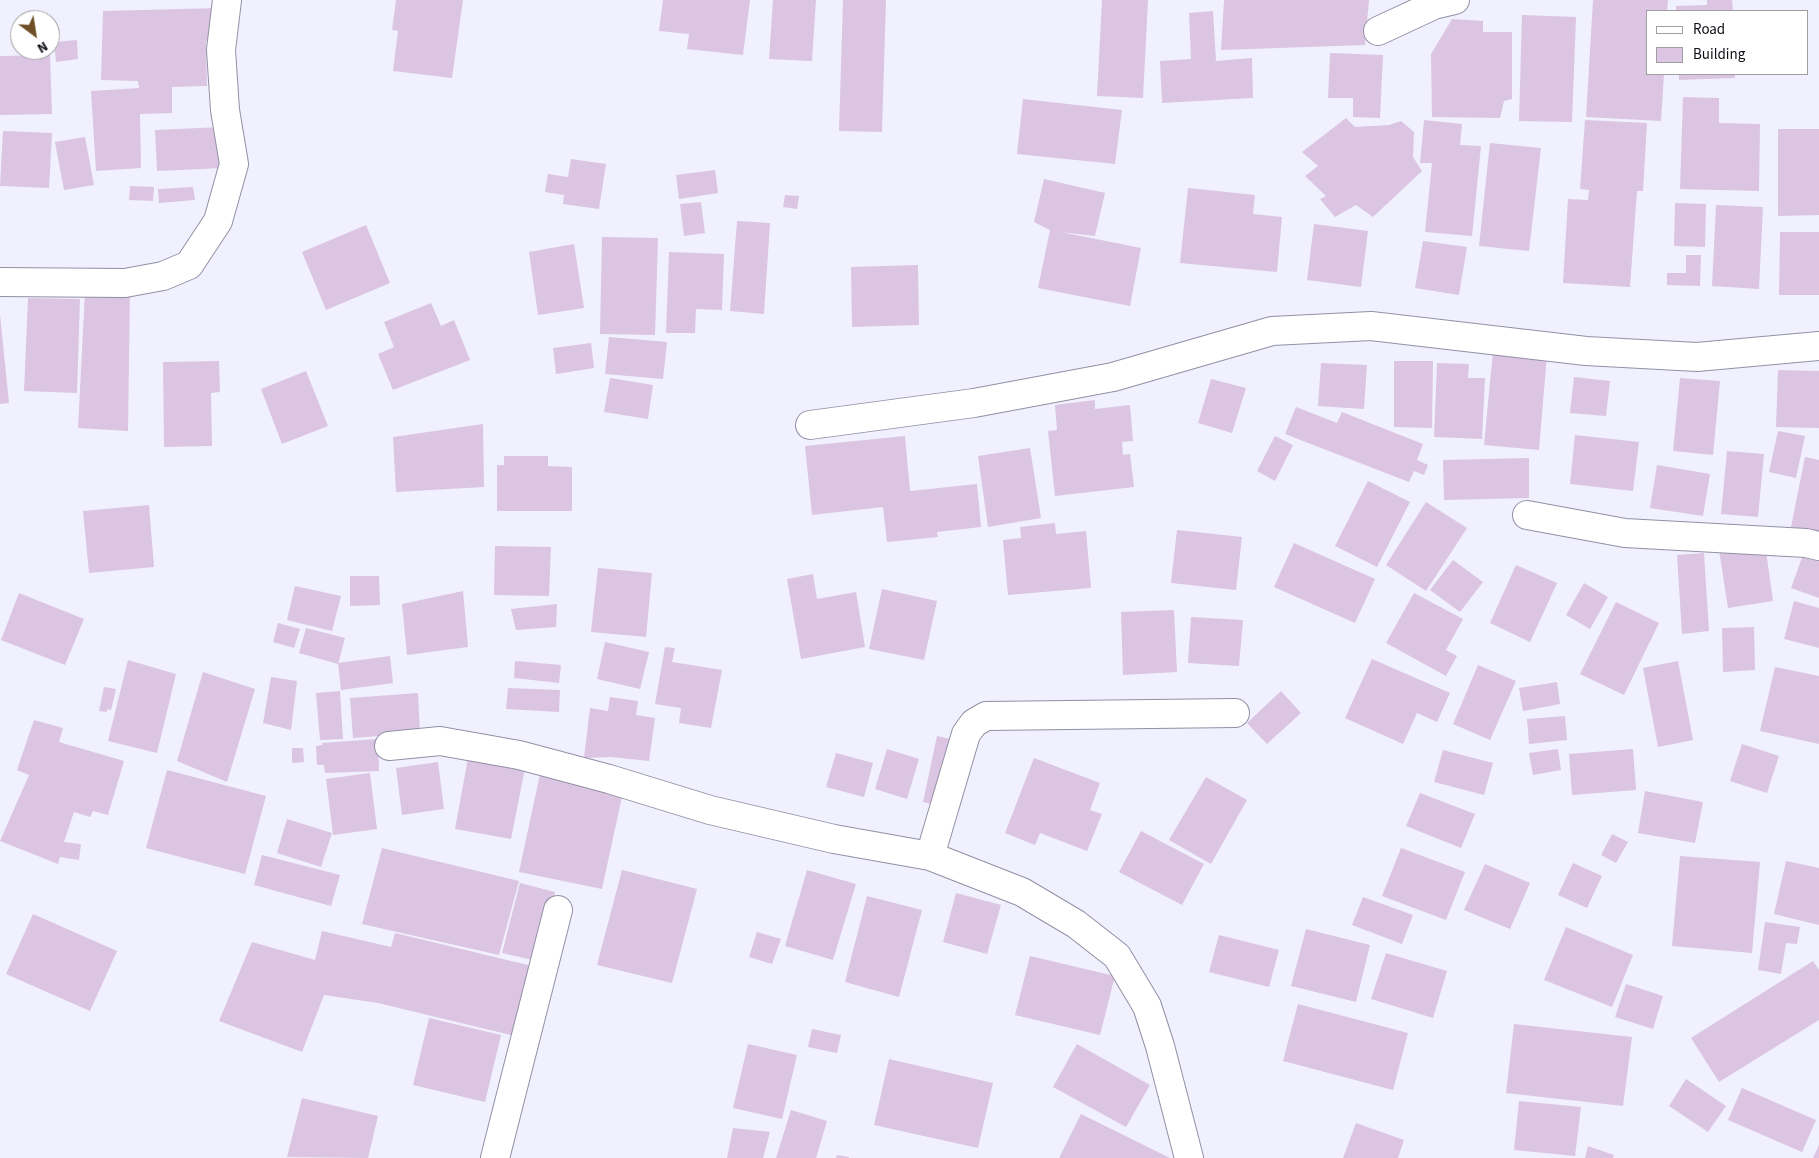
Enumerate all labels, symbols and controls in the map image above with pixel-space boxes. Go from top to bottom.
north arrow [10,10,60,60]
legend [1646,10,1809,75]
text: Road [1693,19,1725,40]
text: N [33,36,51,58]
text: Building [1693,44,1745,65]

